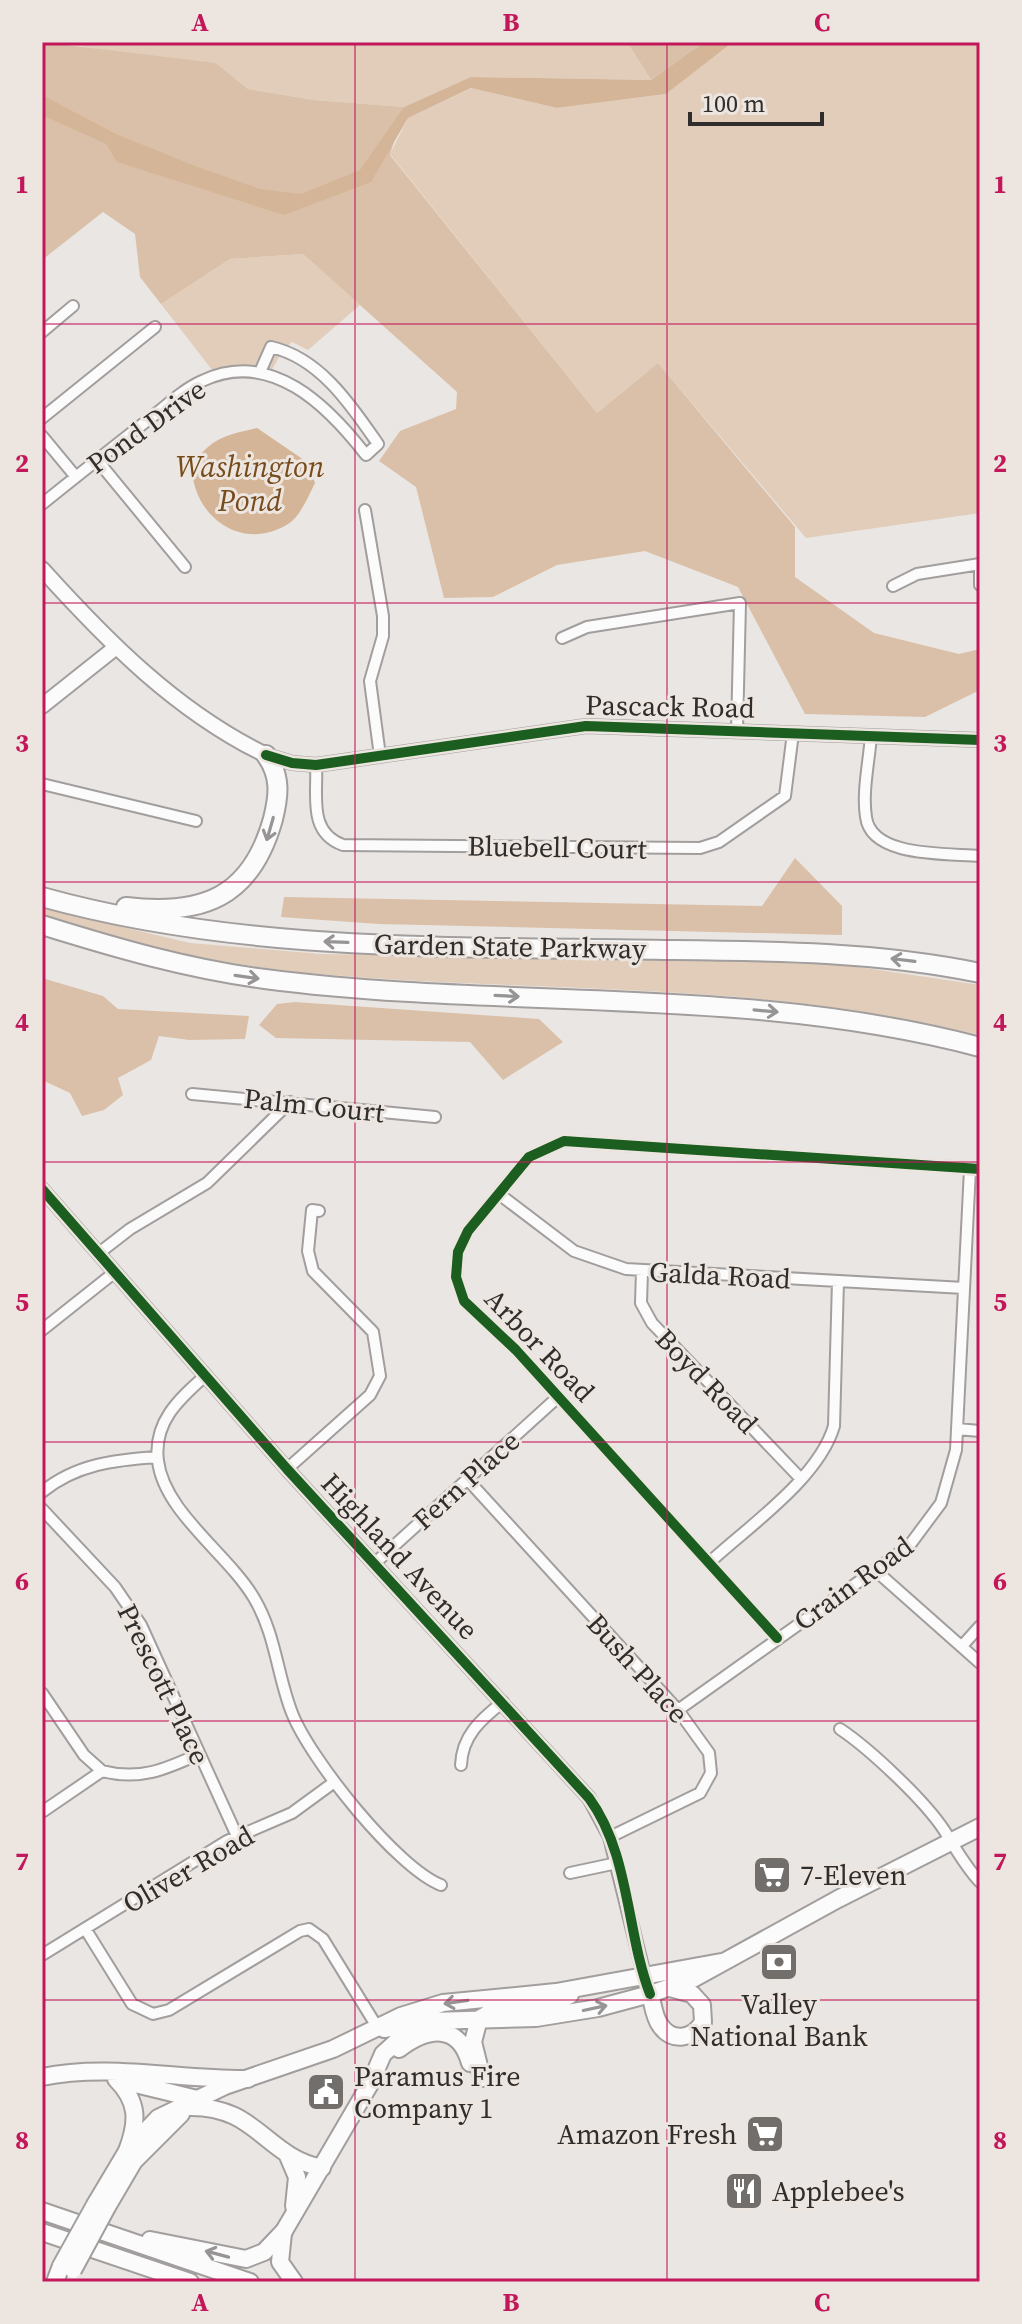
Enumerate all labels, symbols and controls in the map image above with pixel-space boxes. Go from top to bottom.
text: A [191,4,209,40]
text: B [503,4,520,40]
text: C [814,4,830,40]
scale bar [690,76,822,126]
text: 100 m [702,87,765,120]
text: 1 [15,166,29,202]
text: 1 [993,166,1007,202]
street label: Pond Drive [79,370,213,482]
text: 2 [15,445,29,481]
text: 2 [993,445,1007,481]
water label: Washington Pond [175,446,325,521]
street label: Pascack Road [585,686,755,726]
text: 3 [15,725,29,761]
text: 3 [993,725,1007,761]
one-way arrow [262,815,277,841]
street label: Bluebell Court [467,826,648,868]
street label: Garden State Parkway [373,925,647,967]
one-way arrow [323,934,349,949]
one-way arrow [890,953,917,968]
one-way arrow [234,970,259,985]
one-way arrow [493,989,520,1004]
text: 4 [15,1004,29,1040]
one-way arrow [752,1004,779,1019]
text: 4 [993,1004,1007,1040]
street label: Palm Court [242,1079,387,1131]
street label: Galda Road [648,1252,792,1298]
street label: Arbor Road [476,1280,604,1410]
text: 5 [15,1284,29,1320]
text: 5 [993,1284,1007,1320]
street label: Boyd Road [647,1320,767,1442]
street label: Fern Place [404,1422,528,1538]
street label: Highland Avenue [313,1464,487,1648]
street label: Crain Road [786,1527,920,1639]
text: 6 [15,1563,29,1599]
text: 6 [993,1563,1007,1599]
street label: Prescott Place [109,1597,219,1771]
street label: Bush Place [579,1605,697,1731]
street label: Oliver Road [115,1816,261,1922]
text: 7 [15,1843,29,1879]
text: 7 [993,1843,1007,1879]
supermarket icon: 7-Eleven [751,1854,793,1896]
place label: 7-Eleven [800,1856,907,1894]
bank icon: Valley National Bank [758,1941,800,1983]
place label: Valley National Bank [690,1985,868,2055]
one-way arrow [443,1995,469,2010]
one-way arrow [582,2000,607,2015]
place label: Paramus Fire Company 1 [354,2057,520,2127]
public building icon: Paramus Fire Company 1 [305,2071,347,2113]
supermarket icon: Amazon Fresh [744,2113,786,2155]
place label: Amazon Fresh [557,2115,737,2153]
text: 8 [15,2122,29,2158]
text: 8 [993,2122,1007,2158]
restaurant icon: Applebee's [723,2170,765,2212]
place label: Applebee's [772,2172,905,2210]
one-way arrow [205,2245,231,2260]
text: A [191,2284,209,2320]
text: B [503,2284,520,2320]
text: C [814,2284,830,2320]

